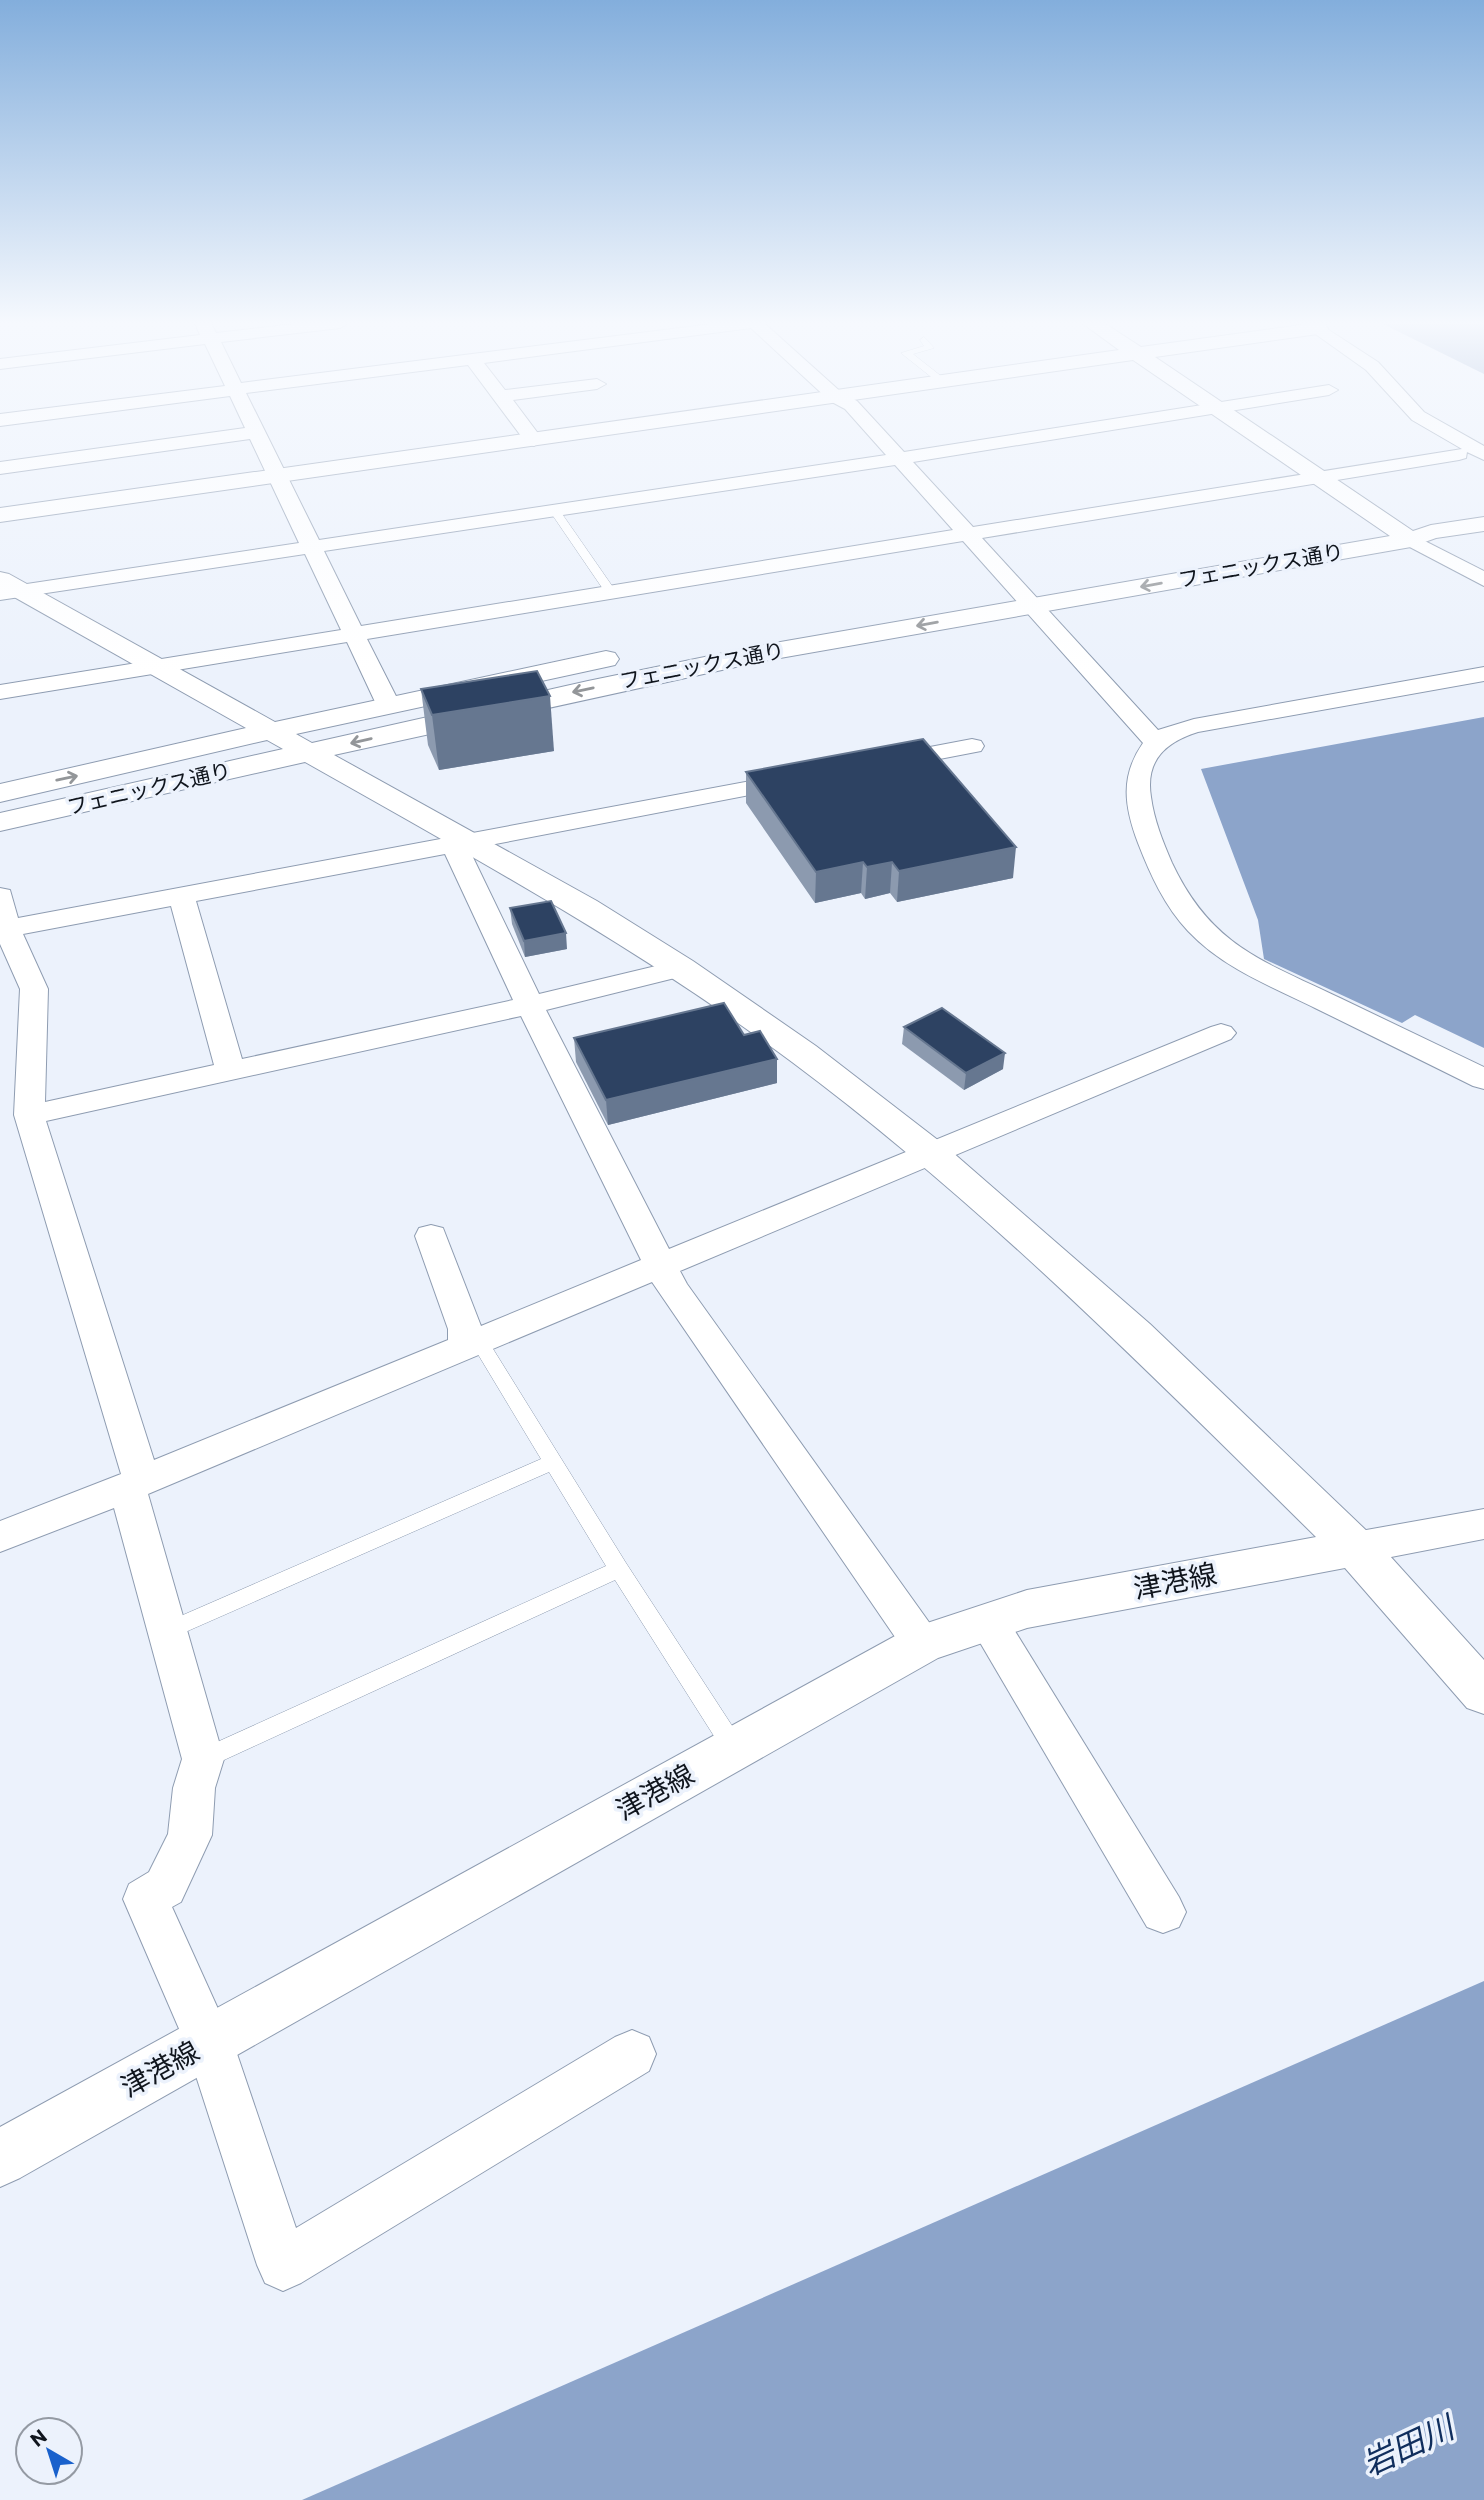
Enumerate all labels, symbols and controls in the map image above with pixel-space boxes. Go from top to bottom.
street label: フェニックス通り [1176,538,1345,591]
one-way arrow [1140,579,1163,592]
one-way arrow [916,618,939,631]
street label: フェニックス通り [617,636,786,693]
one-way arrow [572,684,595,698]
one-way arrow [350,735,373,748]
street label: フェニックス通り [64,757,233,819]
one-way arrow [55,771,78,784]
street label: 津港線 [1130,1555,1219,1605]
street label: 津港線 [610,1756,699,1826]
street label: 津港線 [115,2033,204,2103]
water label: 岩田川 [1355,2405,1462,2483]
north arrow [14,2416,84,2486]
text: N [25,2424,51,2451]

